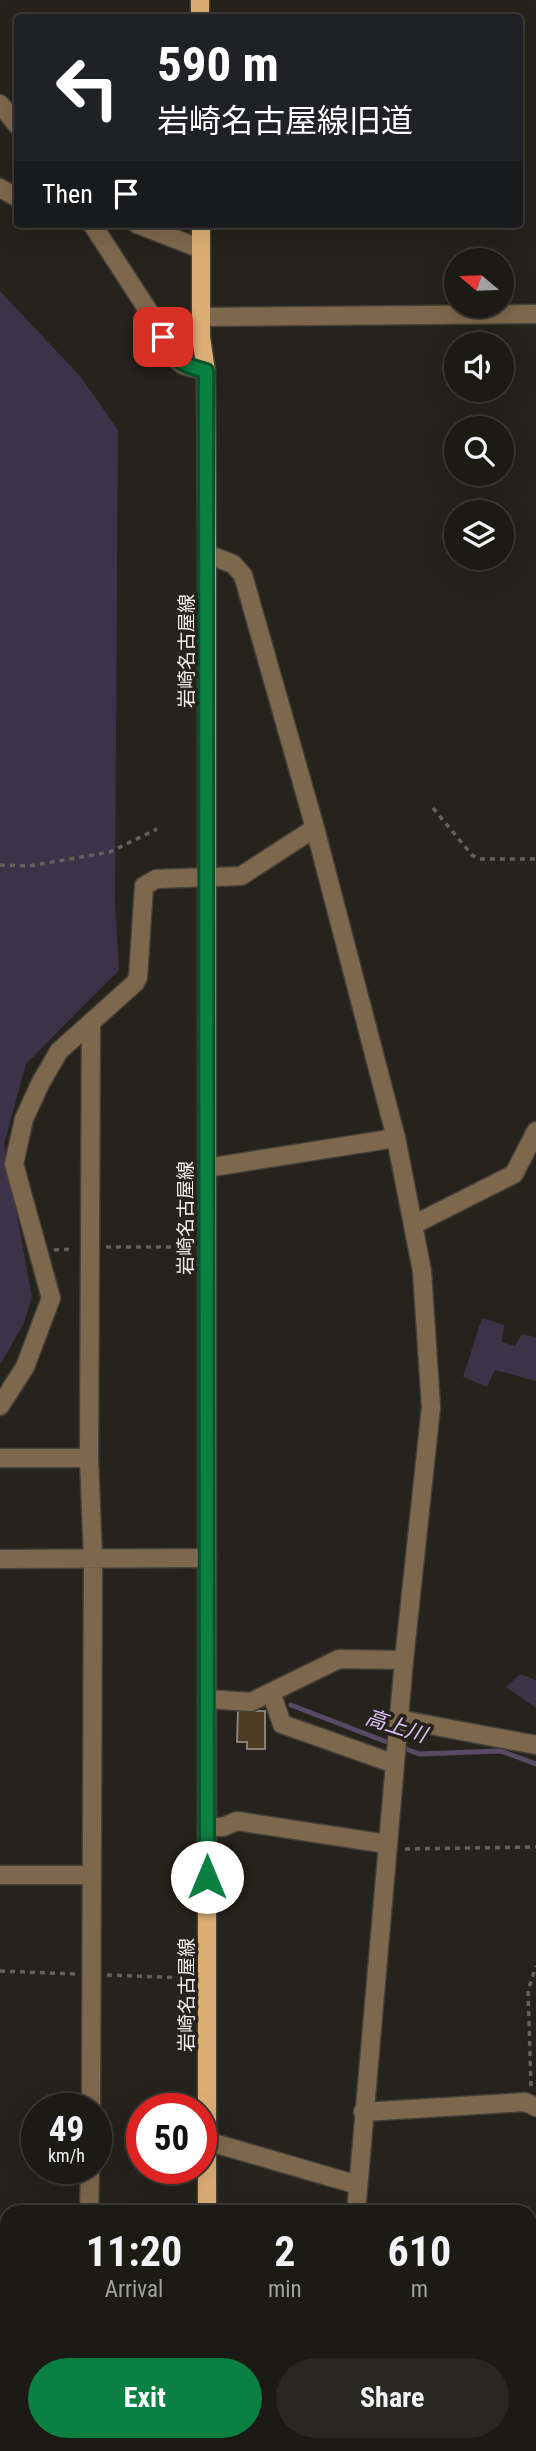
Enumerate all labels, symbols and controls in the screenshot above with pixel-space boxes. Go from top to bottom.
text: 590 m [157,36,279,93]
icon: left [42,42,133,133]
text: 岩崎名古屋線旧道 [157,102,413,140]
icon: arrive [107,175,145,213]
text: Then [42,179,93,209]
north arrow [444,248,514,318]
map controls [444,248,514,570]
pin [133,307,193,367]
icon: arrive [144,318,182,356]
button: sound [444,332,514,402]
button: search [444,416,514,486]
button: layers [444,500,514,570]
street label: 岩崎名古屋線 [175,594,198,708]
street label: 岩崎名古屋線 [174,1161,197,1275]
water label: 高上川 [362,1705,432,1748]
position arrow [170,1840,244,1914]
street label: 岩崎名古屋線 [175,1938,198,2052]
speed limit sign: 50 [126,2093,217,2184]
text: 49 [49,2109,84,2150]
text: km/h [48,2145,85,2166]
text: 11:20 [86,2227,182,2276]
text: 2 [274,2227,295,2276]
text: 610 [387,2227,451,2276]
text: Arrival [105,2276,163,2303]
text: min [268,2276,302,2303]
text: m [411,2276,428,2303]
button: Exit [28,2358,262,2438]
button: Share [276,2358,509,2438]

